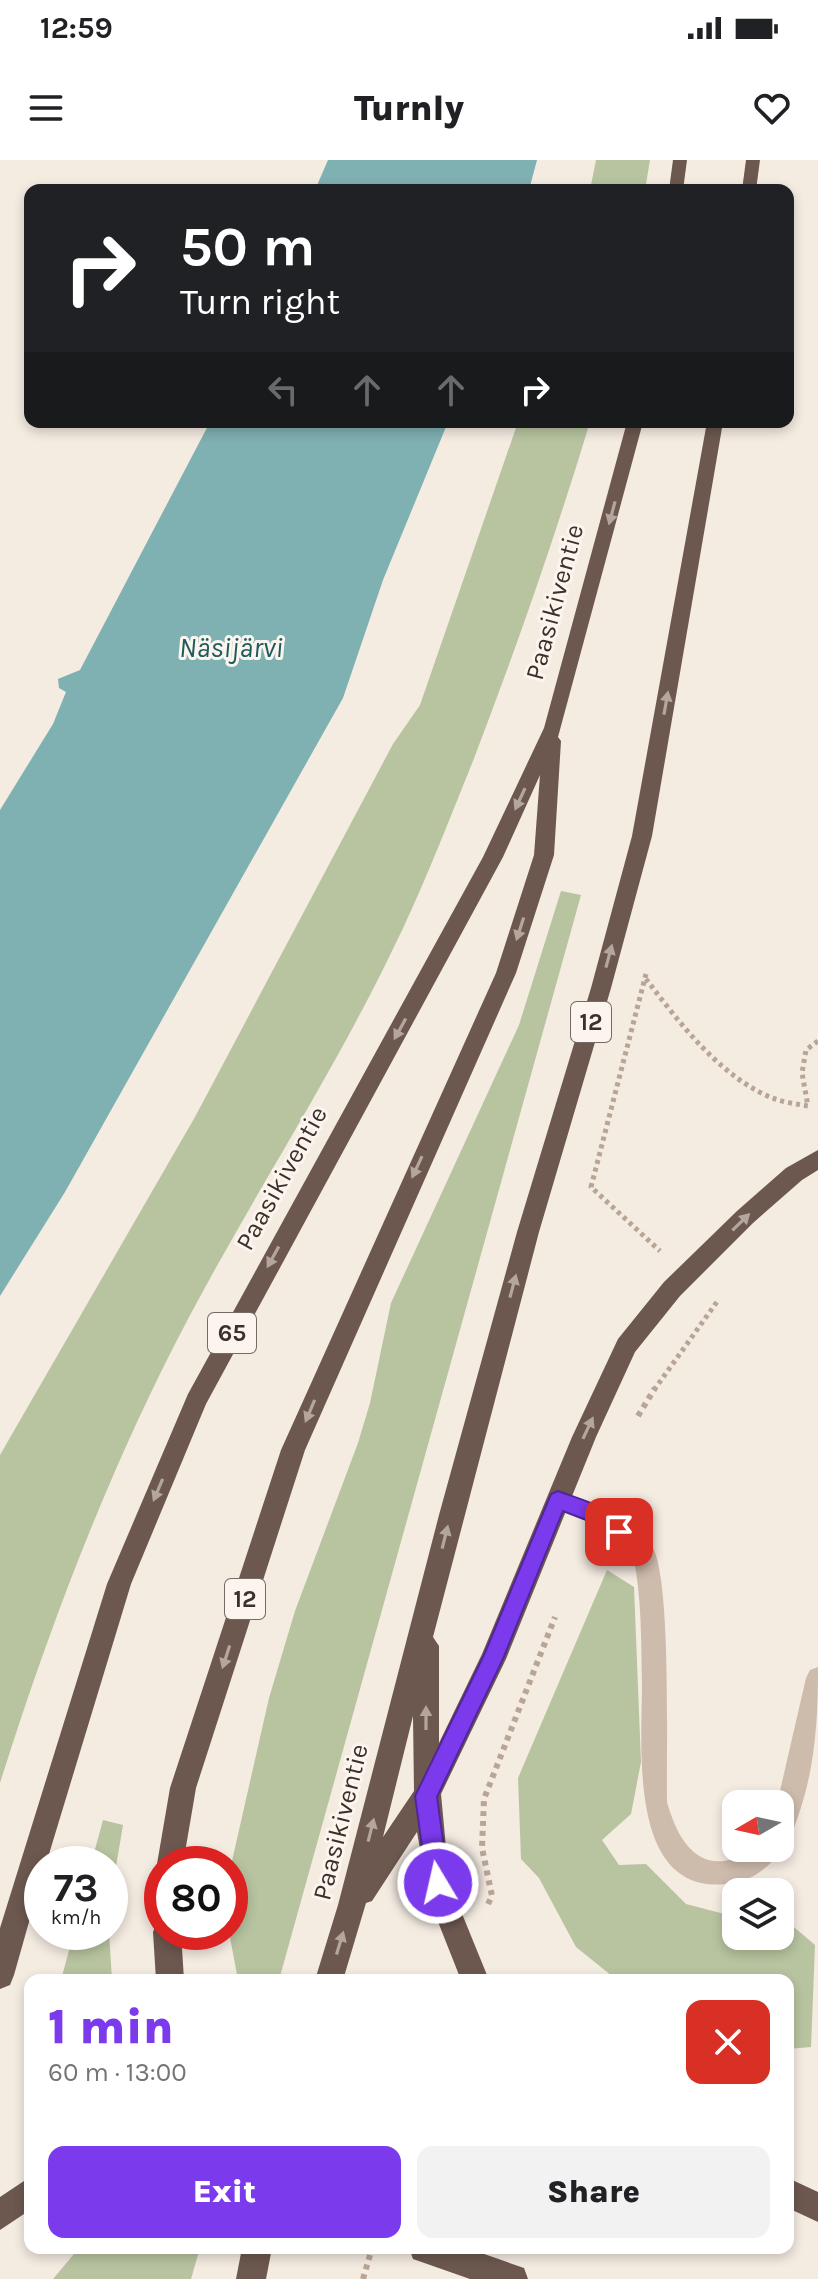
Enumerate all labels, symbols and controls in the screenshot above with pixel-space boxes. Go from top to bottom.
text: 12:59 [40,10,113,46]
icon: menu [24,86,68,130]
icon: heart [750,86,794,130]
text: Turnly [354,87,464,129]
text: 50 m [180,214,315,279]
icon: right [48,216,152,320]
text: Turn right [180,281,340,323]
icon: left [261,368,305,412]
icon: ahead [345,368,389,412]
icon: ahead [429,368,473,412]
icon: right [513,368,557,412]
one-way arrow [605,501,618,525]
street label: Paasikiventie [519,521,590,683]
water label: Näsijärvi [179,631,283,664]
one-way arrow [660,690,672,715]
one-way arrow [513,787,527,811]
one-way arrow [514,917,526,941]
one-way arrow [604,944,616,969]
road number: 12 [571,1002,611,1042]
one-way arrow [393,1018,406,1041]
street label: Paasikiventie [229,1101,334,1256]
one-way arrow [410,1155,424,1179]
one-way arrow [731,1213,750,1232]
one-way arrow [266,1245,280,1268]
one-way arrow [508,1274,520,1299]
road number: 65 [208,1313,256,1353]
one-way arrow [303,1399,316,1423]
one-way arrow [581,1417,595,1440]
one-way arrow [152,1478,165,1501]
pin [585,1498,653,1566]
icon: arrive [597,1510,641,1554]
one-way arrow [440,1525,452,1550]
road number: 12 [225,1579,265,1619]
one-way arrow [219,1645,232,1669]
one-way arrow [420,1705,432,1730]
street label: Paasikiventie [306,1741,375,1903]
north arrow [722,1790,794,1862]
map controls [722,1790,794,1950]
one-way arrow [366,1817,378,1842]
position arrow [396,1841,480,1925]
speed limit sign: 80 [144,1846,248,1950]
text: 73 [54,1864,98,1911]
button: layers [722,1878,794,1950]
text: km/h [51,1906,101,1929]
one-way arrow [335,1930,347,1954]
text: 1 min [48,1999,174,2055]
button: close [686,2000,770,2084]
text: 60 m · 13:00 [48,2057,187,2088]
button: Exit [48,2146,401,2238]
button: Share [417,2146,770,2238]

